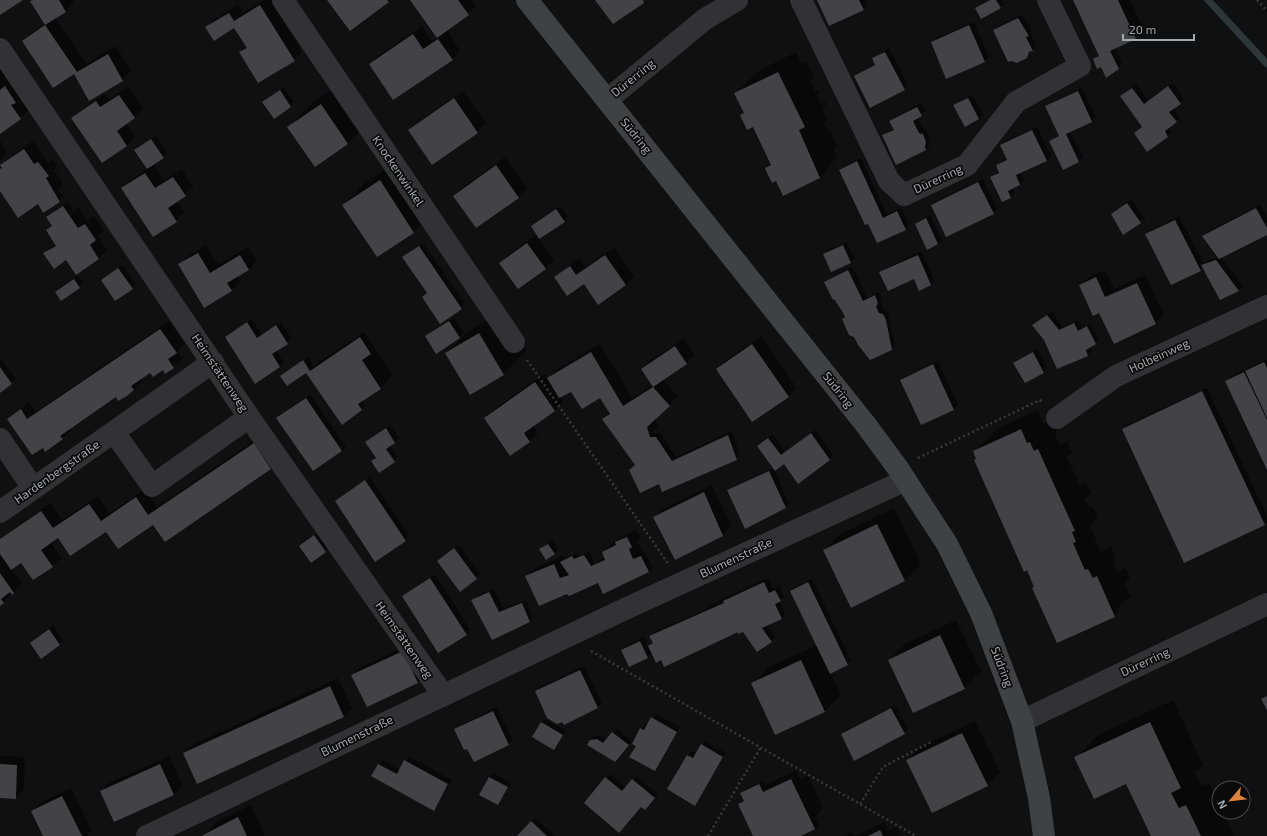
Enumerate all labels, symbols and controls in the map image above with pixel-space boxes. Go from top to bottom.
scale bar [1123,16,1194,42]
text: 20 m [1129,22,1156,36]
street label: Dürerring [608,55,657,99]
street label: Südring [618,115,656,156]
street label: Knockenwinkel [370,133,428,209]
street label: Dürerring [911,161,964,195]
street label: Heimstättenweg [190,331,252,414]
street label: Holbeinweg [1126,335,1191,375]
street label: Südring [820,369,857,410]
street label: Hardenbergstraße [11,436,102,506]
street label: Blumenstraße [697,534,774,580]
street label: Heimstättenweg [373,598,437,681]
street label: Dürerring [1118,644,1171,678]
street label: Südring [989,645,1017,689]
street label: Blumenstraße [318,712,395,759]
north arrow [1211,780,1251,820]
text: N [1214,798,1229,811]

